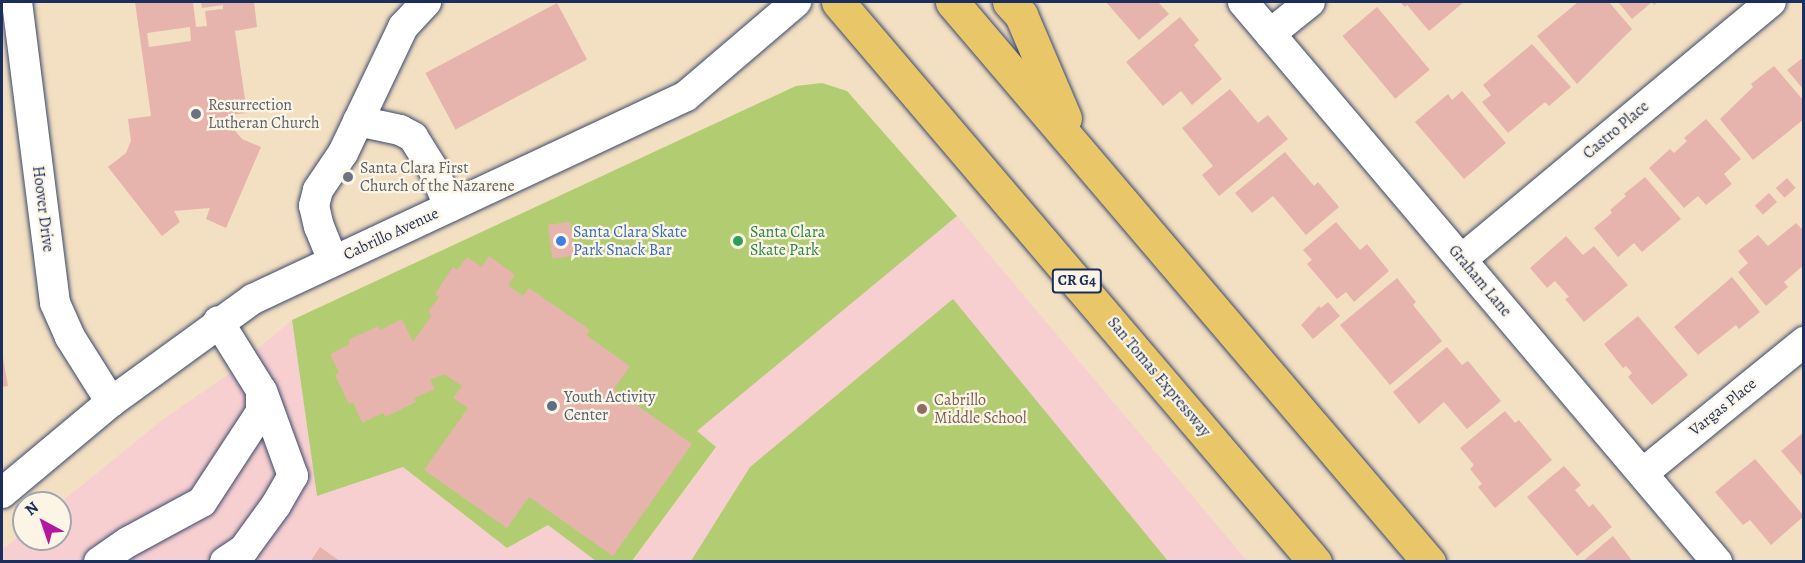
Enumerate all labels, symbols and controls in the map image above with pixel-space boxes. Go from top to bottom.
place label: Resurrection Lutheran Church [208,95,320,133]
street label: Castro Place [1579,97,1653,163]
marker: Resurrection Lutheran Church [189,107,203,121]
place label: Santa Clara First Church of the Nazarene [360,158,515,196]
street label: Hoover Drive [28,165,58,253]
marker: Santa Clara First Church of the Nazarene [341,170,355,184]
street label: Cabrillo Avenue [340,204,442,264]
place label: Santa Clara Skate Park Snack Bar [573,222,687,260]
place label: Santa Clara Skate Park [750,222,825,260]
marker: Santa Clara Skate Park Snack Bar [554,234,568,248]
marker: Santa Clara Skate Park [731,234,745,248]
street label: Graham Lane [1444,241,1516,321]
road number: CR G4 [1052,269,1102,293]
street label: San Tomas Expressway [1103,313,1215,441]
street label: Vargas Place [1686,374,1760,440]
place label: Youth Activity Center [564,387,655,425]
place label: Cabrillo Middle School [934,390,1027,428]
marker: Youth Activity Center [545,399,559,413]
marker: Cabrillo Middle School [915,402,929,416]
north arrow [12,491,72,551]
text: N [20,497,43,521]

